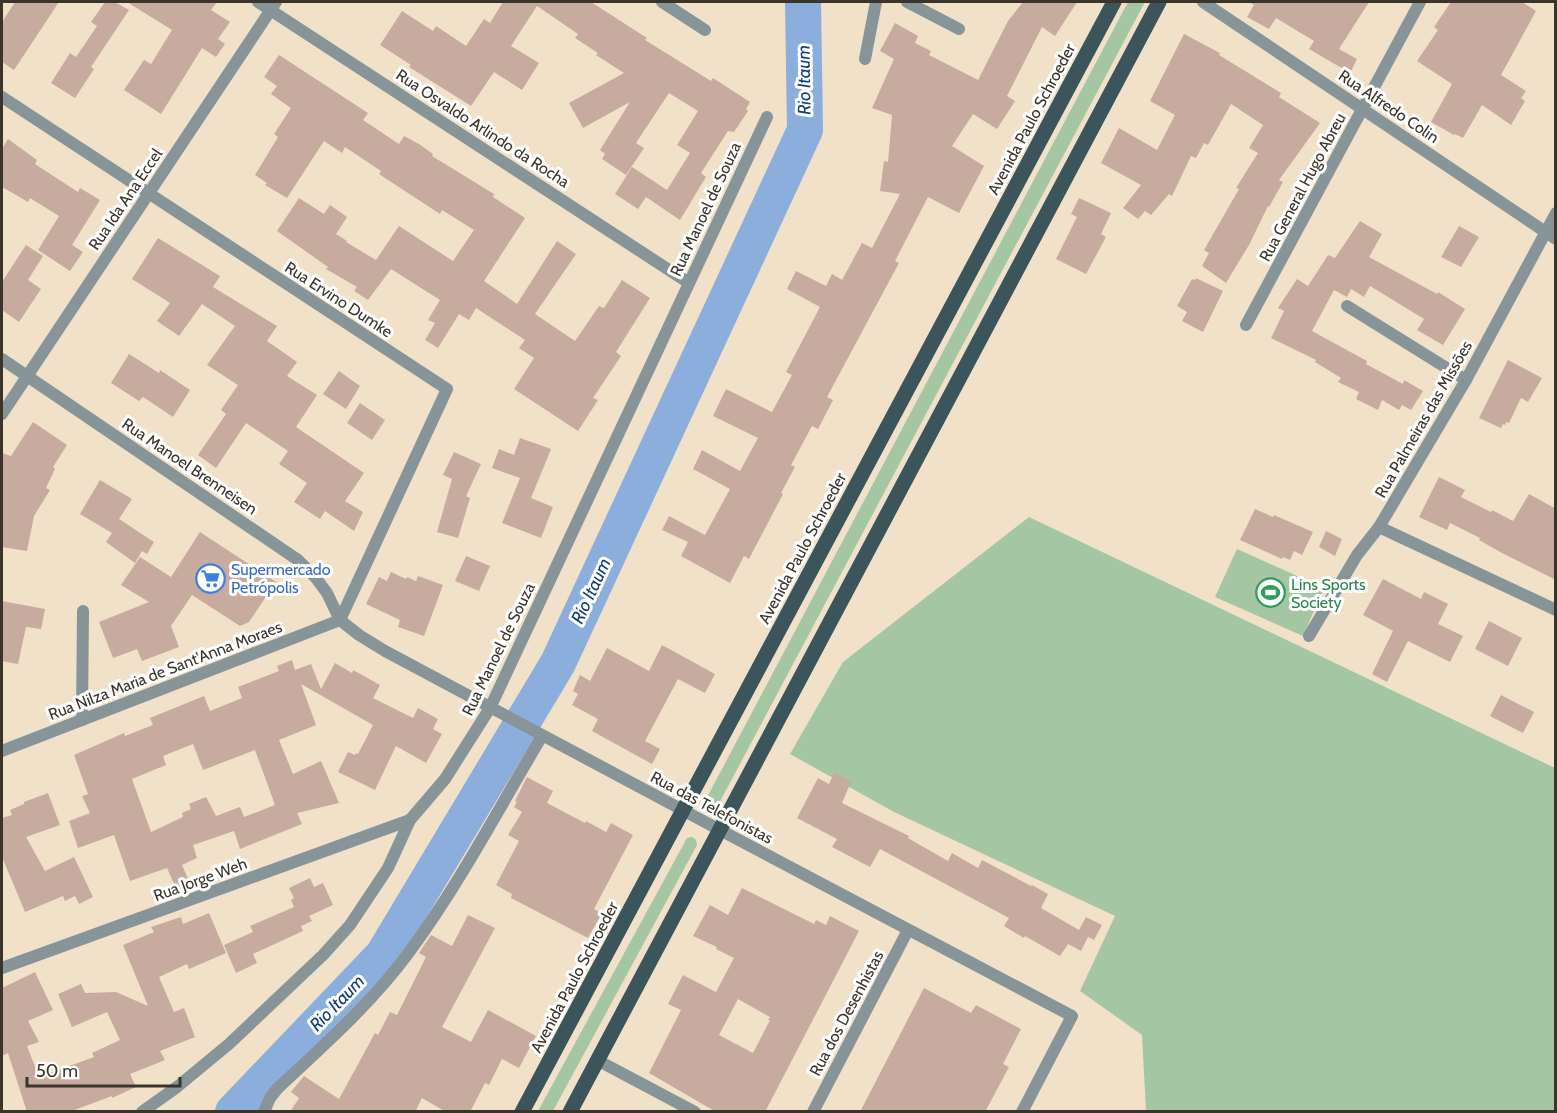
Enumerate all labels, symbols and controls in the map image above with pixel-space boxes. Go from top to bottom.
street label: Avenida Paulo Schroeder [984,40,1080,198]
water label: Rio Itaum [792,45,816,115]
street label: Rua Osvaldo Arlindo da Rocha [393,65,573,192]
street label: Rua Alfredo Colin [1335,66,1442,147]
street label: Rua General Hugo Abreu [1255,110,1350,265]
street label: Rua Manoel de Souza [666,139,745,279]
street label: Rua Ida Ana Eccel [85,145,166,254]
street label: Rua Ervino Dumke [281,258,396,341]
street label: Rua Palmeiras das Missões [1371,337,1476,501]
street label: Rua Manoel Brenneisen [119,414,261,519]
street label: Avenida Paulo Schroeder [755,469,851,627]
water label: Rio Itaum [566,555,616,627]
place label: Supermercado Petrópolis [231,560,331,597]
supermarket icon: Supermercado Petrópolis [194,562,226,594]
place label: Lins Sports Society [1291,575,1366,612]
sports icon: Lins Sports Society [1254,577,1286,609]
street label: Rua Manoel de Souza [458,579,539,719]
street label: Rua Nilza Maria de Sant'Anna Moraes [46,617,285,724]
street label: Rua das Telefonistas [647,767,777,848]
street label: Rua Jorge Weh [151,854,249,905]
street label: Avenida Paulo Schroeder [527,898,623,1056]
street label: Rua dos Desenhistas [805,947,888,1079]
water label: Rio Itaum [305,970,369,1036]
scale bar [27,1050,180,1088]
text: 50 m [36,1060,78,1082]

